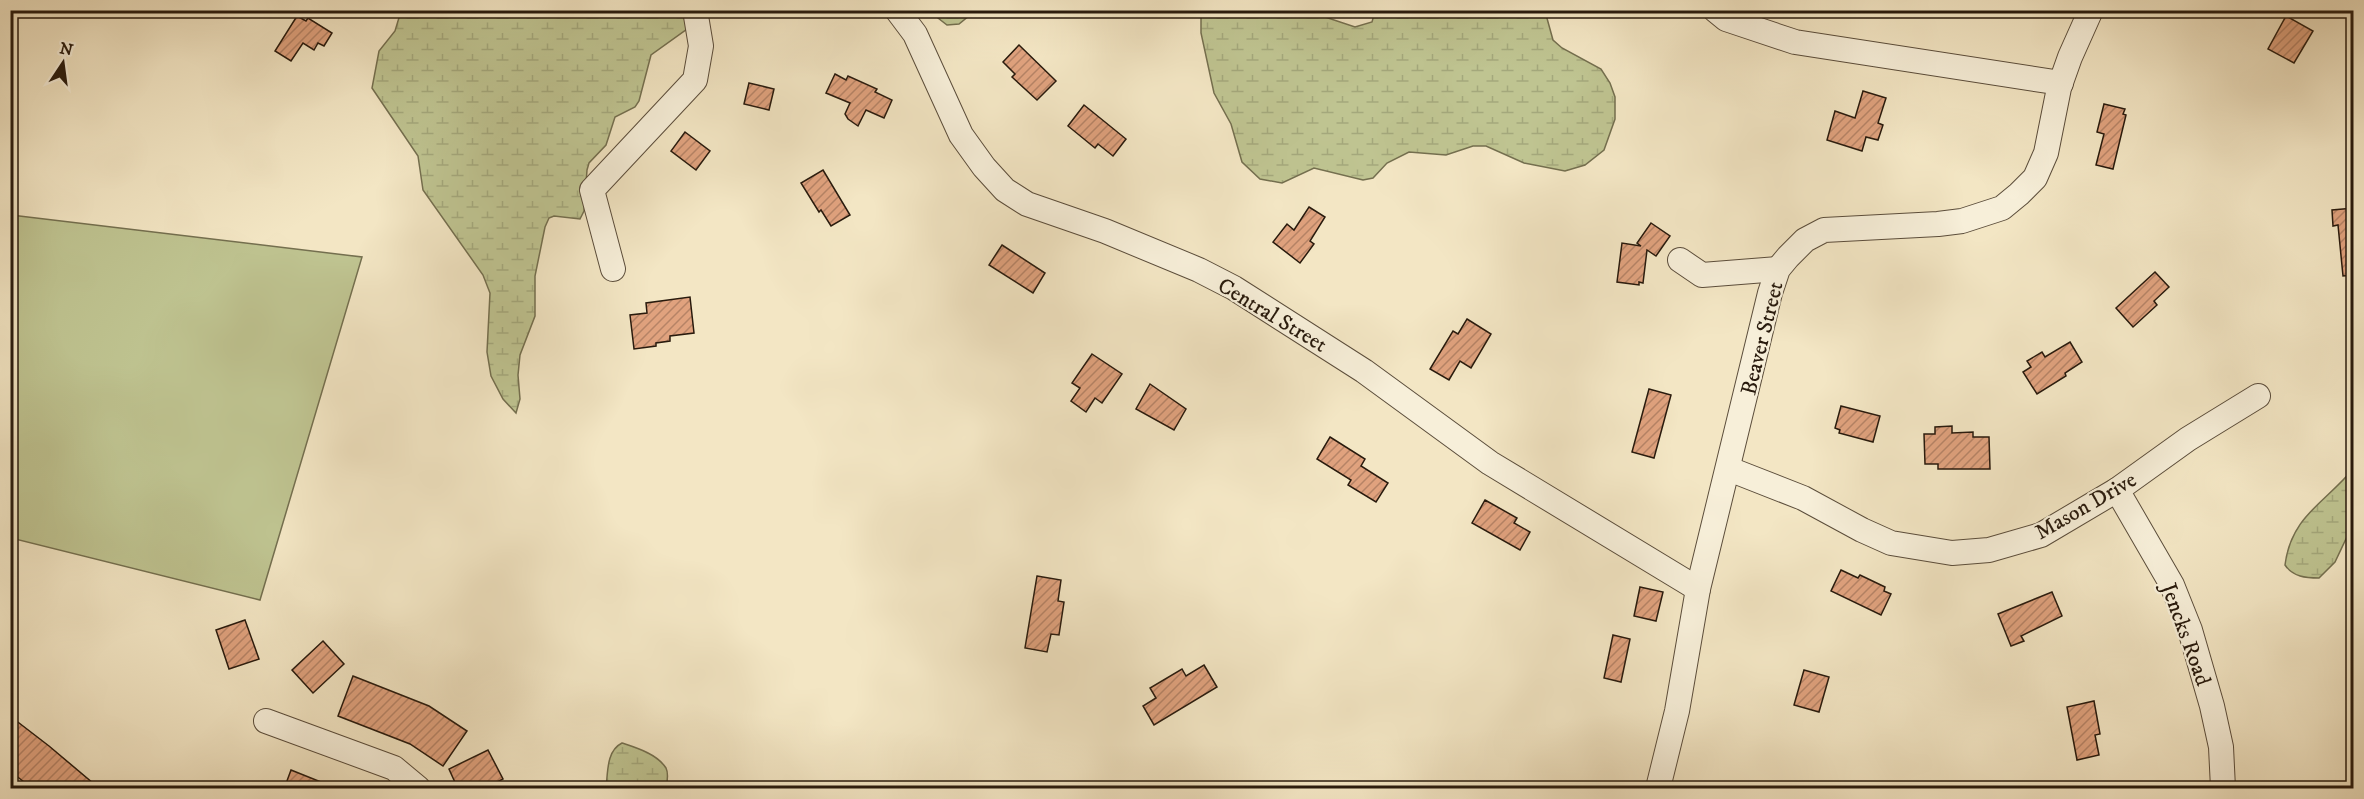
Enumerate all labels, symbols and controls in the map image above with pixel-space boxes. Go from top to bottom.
north arrow [33,33,93,93]
text: N [57,38,75,61]
street label: Central Street [1213,272,1332,359]
street label: Beaver Street [1735,279,1790,398]
street label: Mason Drive [2030,466,2141,546]
street label: Jencks Road [2154,578,2217,689]

